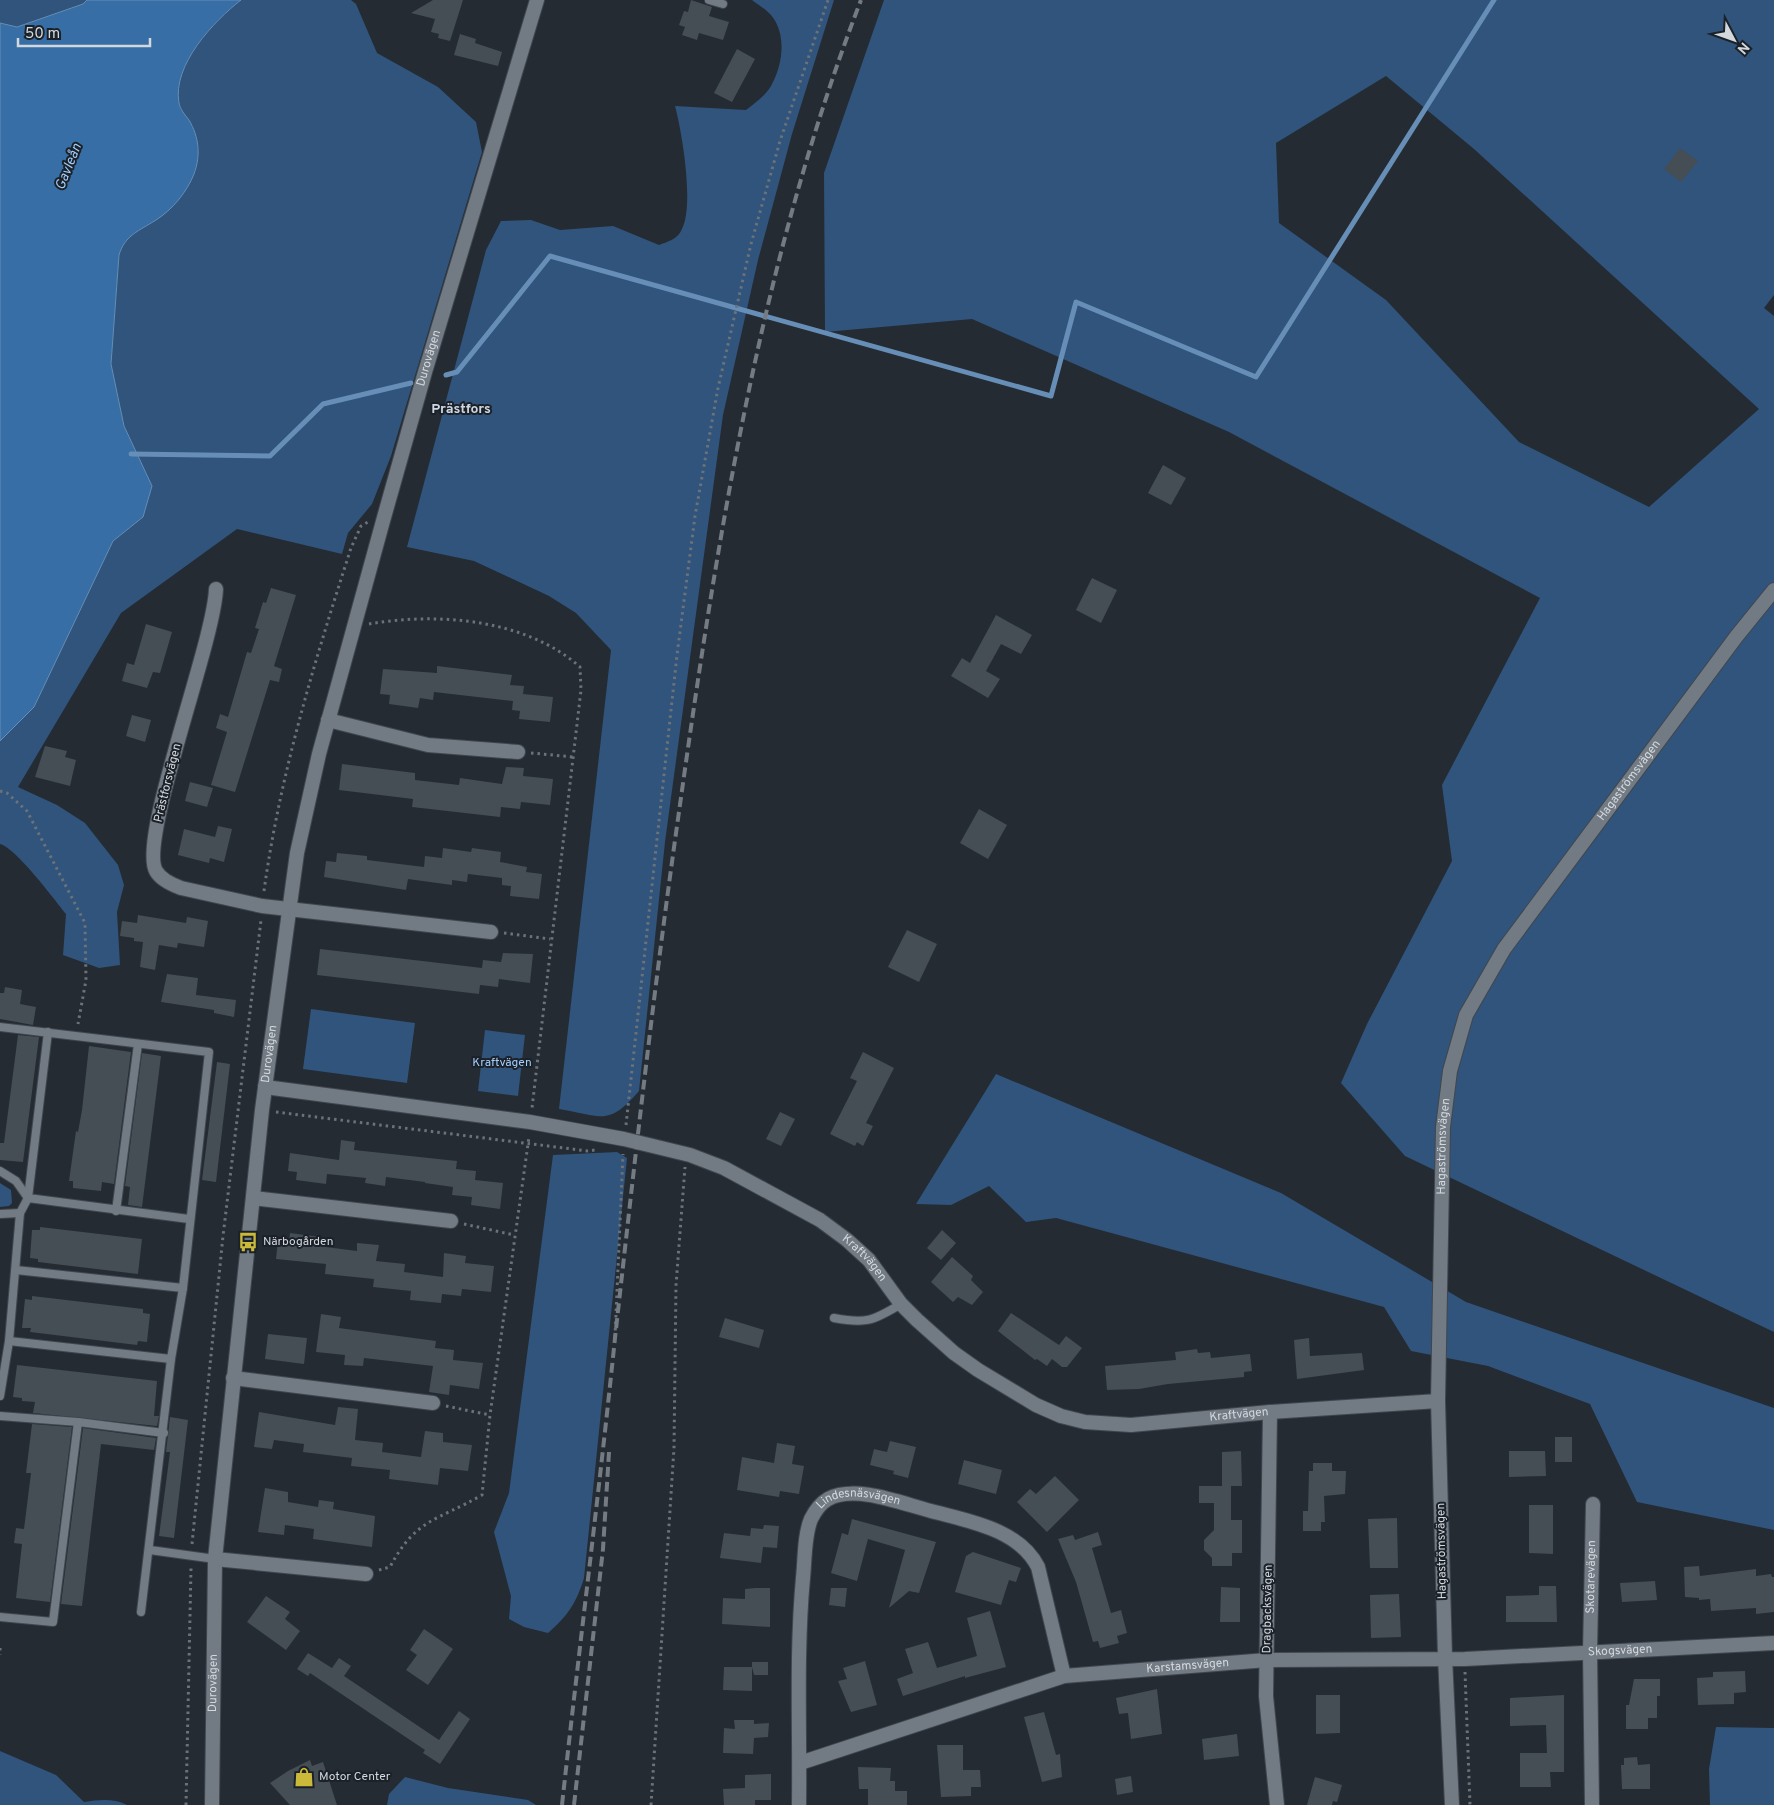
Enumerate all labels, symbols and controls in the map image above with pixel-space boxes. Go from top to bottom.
scale bar [18,15,150,47]
north arrow [1709,15,1759,65]
text: 50 m [25,25,60,44]
text: N [1733,38,1752,57]
water label: Gavleån [52,141,86,193]
street label: Durovägen [413,328,445,388]
district label: Prästfors [431,401,491,418]
street label: Hagaströmsvägen [1594,737,1664,824]
street label: Prästforsvägen [150,742,186,824]
street label: Durovägen [258,1024,281,1084]
park label: Kraftvägen [472,1055,532,1071]
street label: Hagaströmsvägen [1434,1097,1455,1195]
bus stop icon: Närbogården [237,1231,259,1253]
street label: Kraftvägen [839,1231,890,1285]
place label: Närbogården [263,1234,333,1250]
street label: Kraftvägen [1209,1404,1269,1426]
street label: Lindesnäsvägen [813,1486,902,1513]
street label: Hagaströmsvägen [1433,1503,1451,1599]
street label: Skotarevägen [1583,1540,1600,1614]
street label: Dragbacksvägen [1259,1564,1277,1654]
street label: Skogsvägen [1588,1641,1653,1661]
street label: Durovägen [205,1654,222,1712]
street label: Karstamsvägen [1146,1655,1230,1677]
shop icon: Motor Center [293,1766,315,1788]
place label: Motor Center [319,1769,391,1785]

